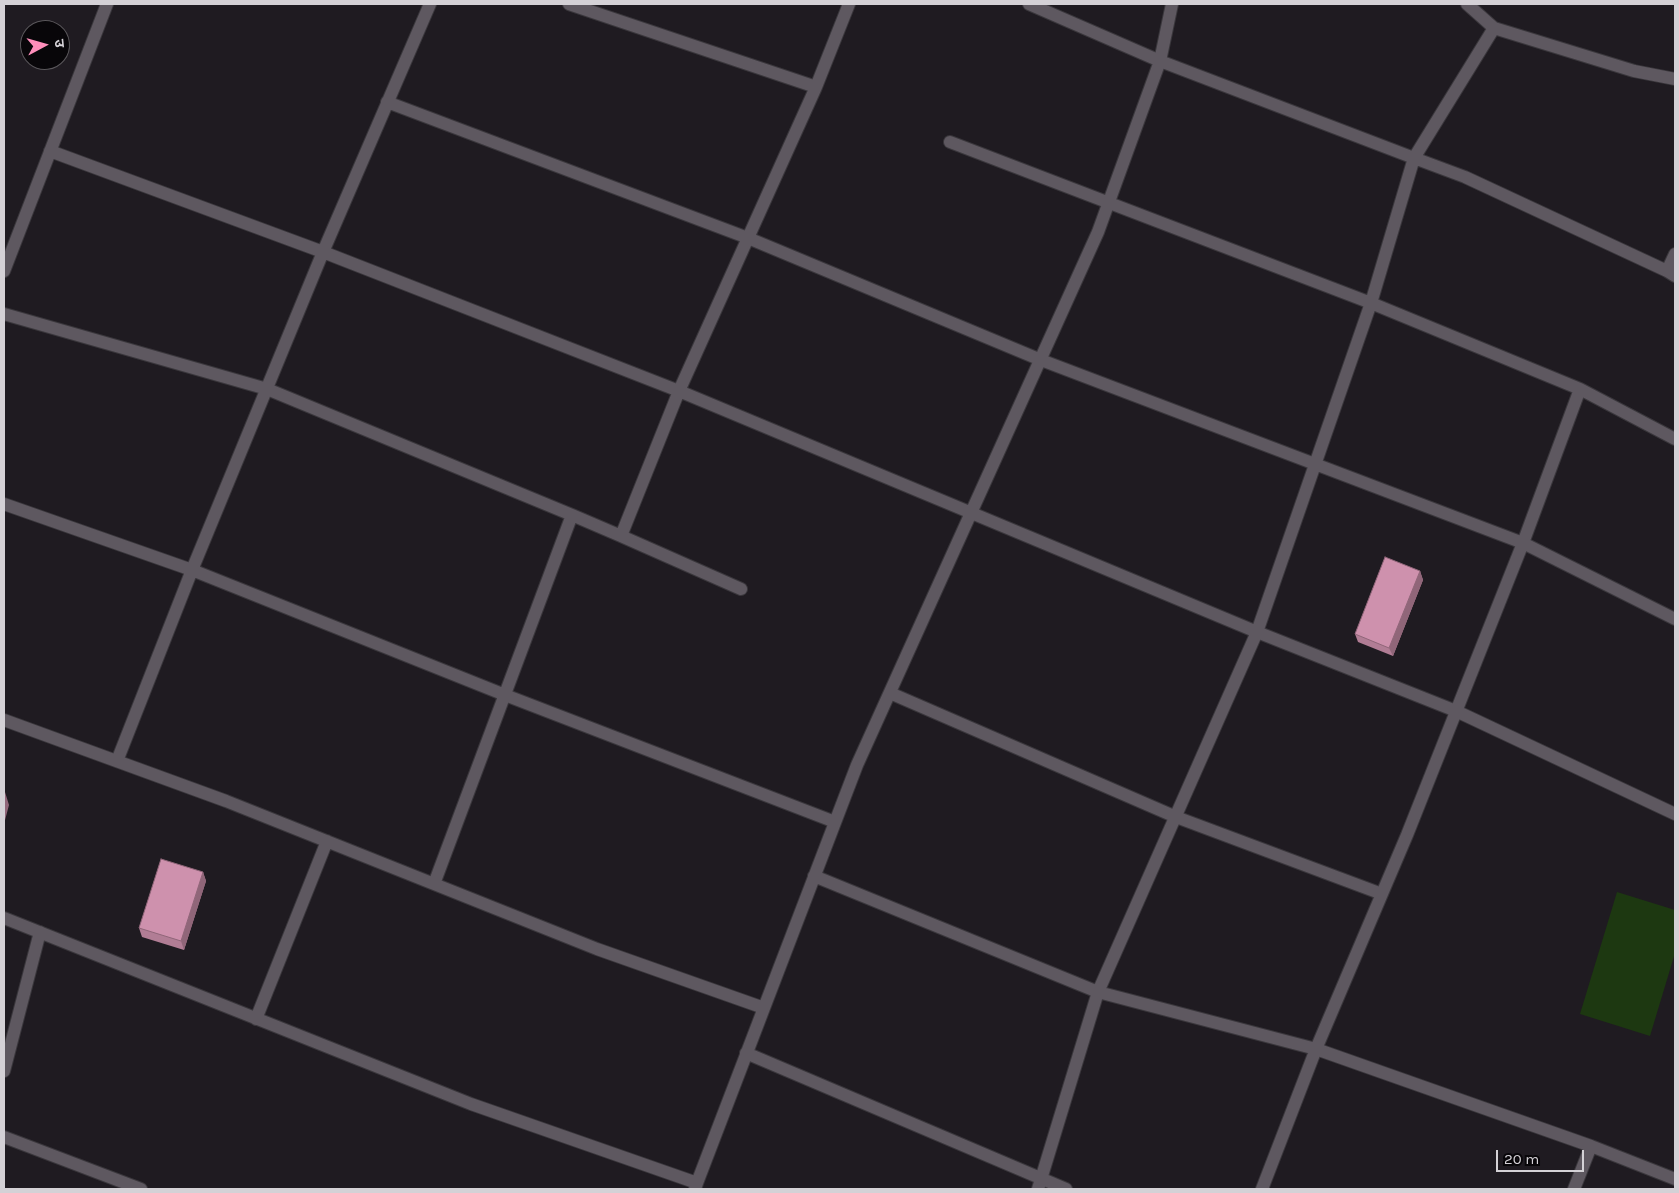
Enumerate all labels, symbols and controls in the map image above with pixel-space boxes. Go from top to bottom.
north arrow [20,20,70,70]
text: उ [51,39,68,48]
scale bar [1499,1140,1586,1172]
text: 20 m [1504,1150,1539,1168]

